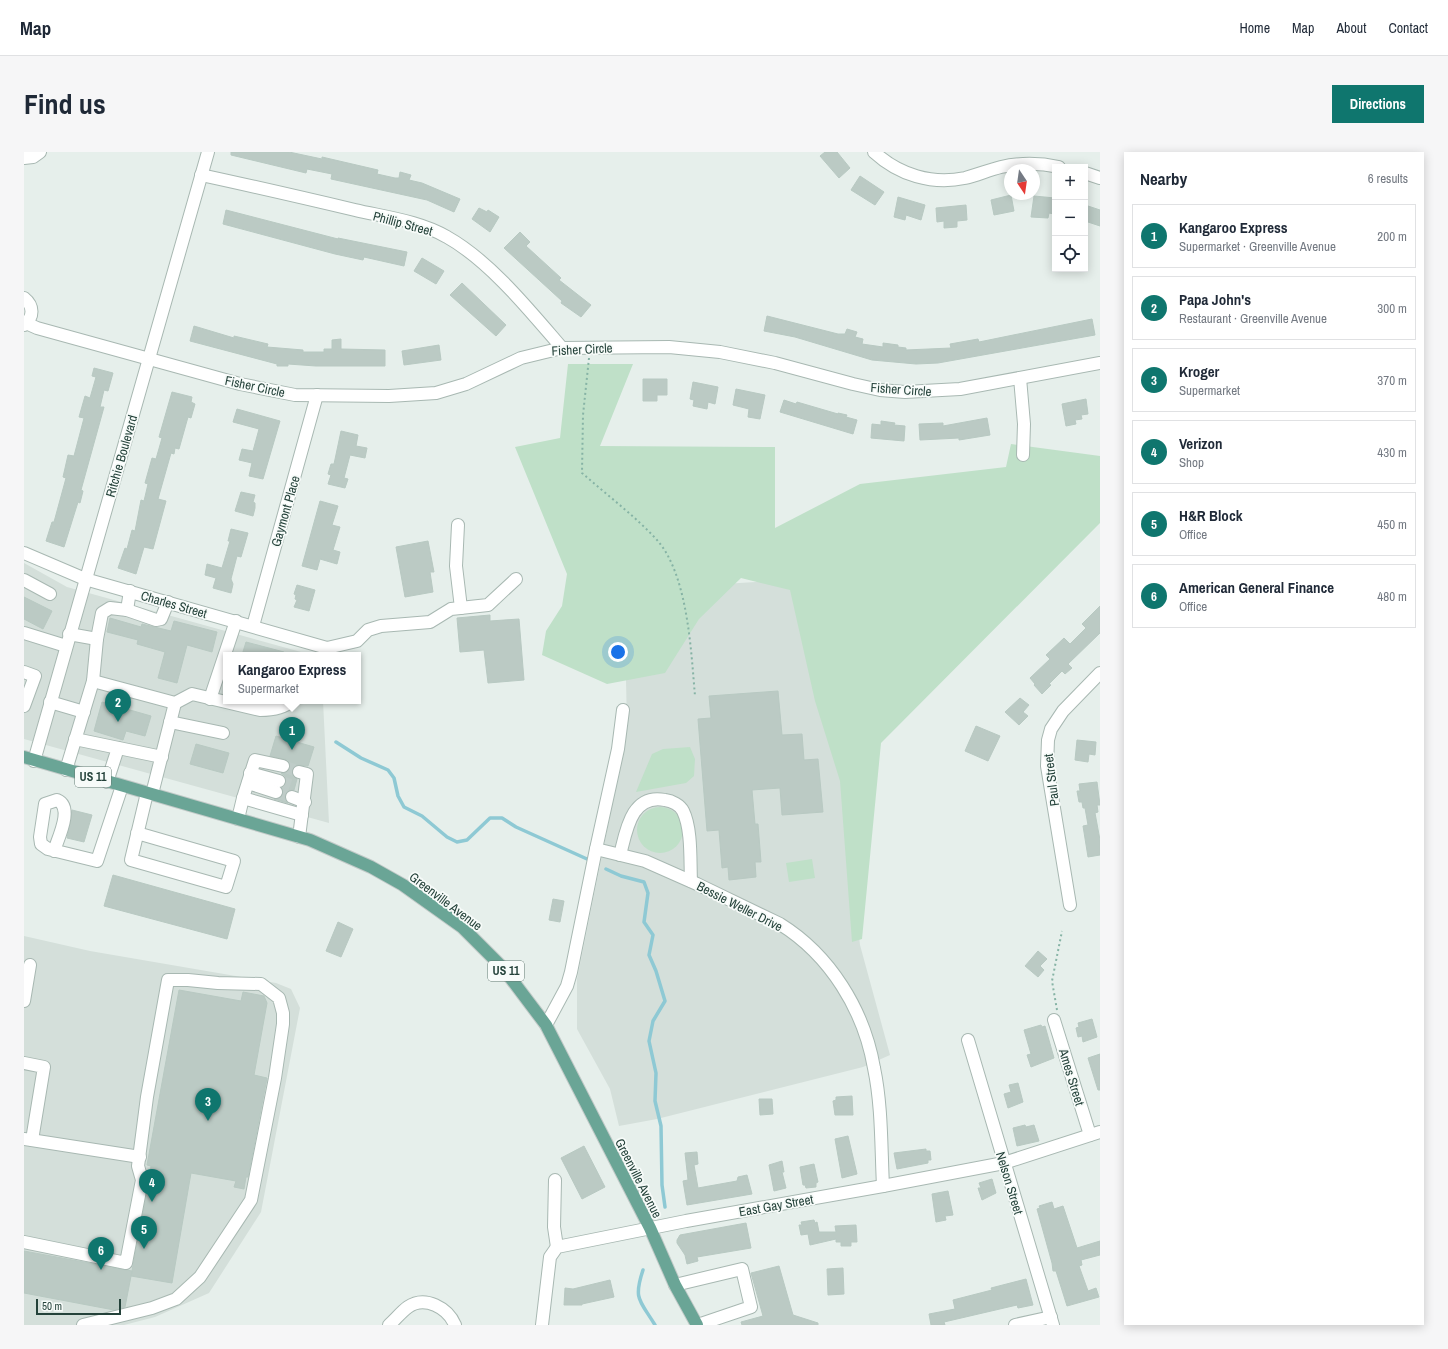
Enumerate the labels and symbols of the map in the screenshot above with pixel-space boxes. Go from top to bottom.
north arrow [1004,164,1040,200]
street label: Phillip Street [371,207,435,240]
street label: Fisher Circle [551,339,613,360]
street label: Fisher Circle [223,372,287,401]
street label: Fisher Circle [870,379,932,400]
street label: Ritchie Boulevard [102,413,141,499]
street label: Gaymont Place [267,474,304,549]
street label: Charles Street [139,587,209,622]
your location [608,642,628,662]
pin: 2 [105,689,131,722]
pin: 1 [279,717,305,750]
street label: Paul Street [1040,753,1063,807]
road number: US 11 [75,767,111,787]
street label: Greenville Avenue [406,868,486,934]
street label: Bessie Weller Drive [694,878,786,935]
road number: US 11 [488,961,524,981]
street label: Ames Street [1055,1046,1088,1108]
pin: 3 [195,1088,221,1121]
street label: Greenville Avenue [611,1136,666,1221]
street label: Nelson Street [992,1150,1027,1217]
pin: 4 [139,1169,165,1202]
street label: East Gay Street [738,1191,815,1220]
pin: 5 [131,1216,157,1249]
pin: 6 [88,1237,114,1270]
scale bar [36,1297,121,1316]

